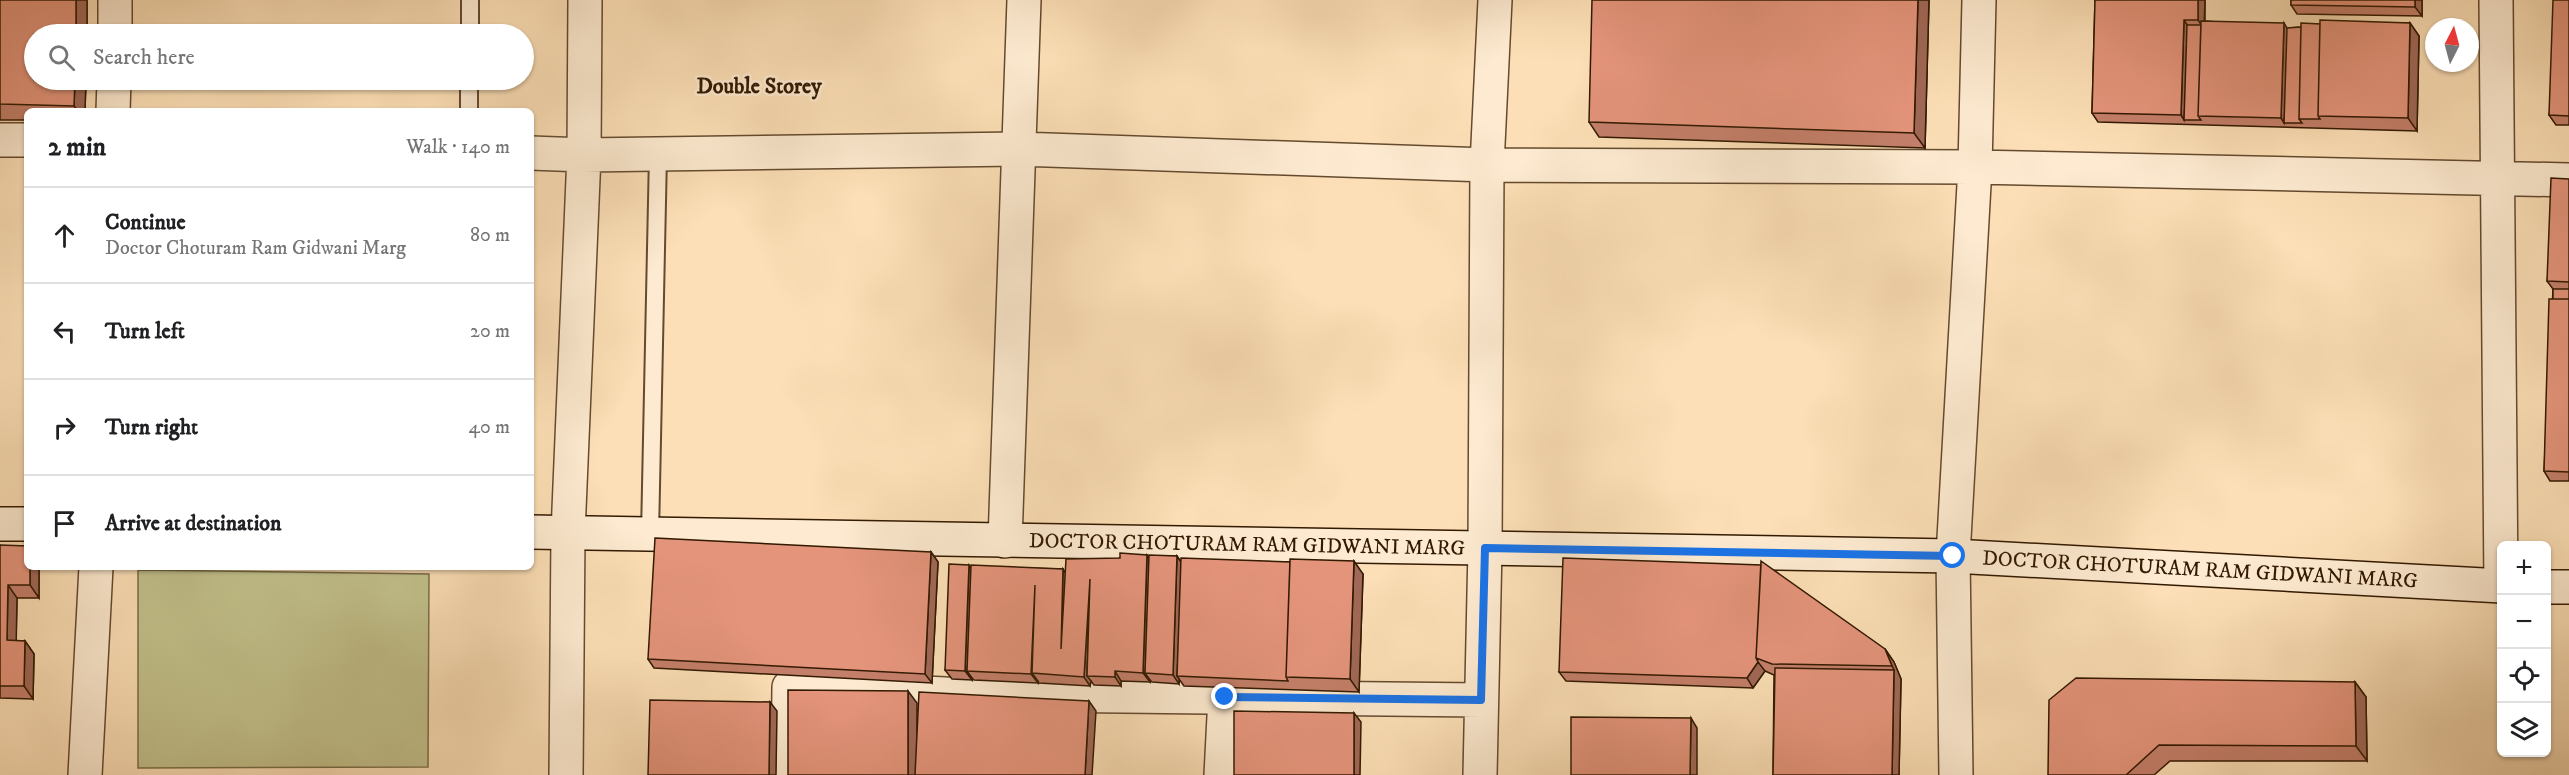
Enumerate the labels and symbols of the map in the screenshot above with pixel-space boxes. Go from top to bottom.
north arrow [2425,18,2479,72]
district label: Double Storey [696,73,822,100]
street label: DOCTOR CHOTURAM RAM GIDWANI MARG [1029,528,1466,562]
route start [1939,542,1965,568]
street label: DOCTOR CHOTURAM RAM GIDWANI MARG [1982,546,2419,594]
route end [1211,683,1237,709]

